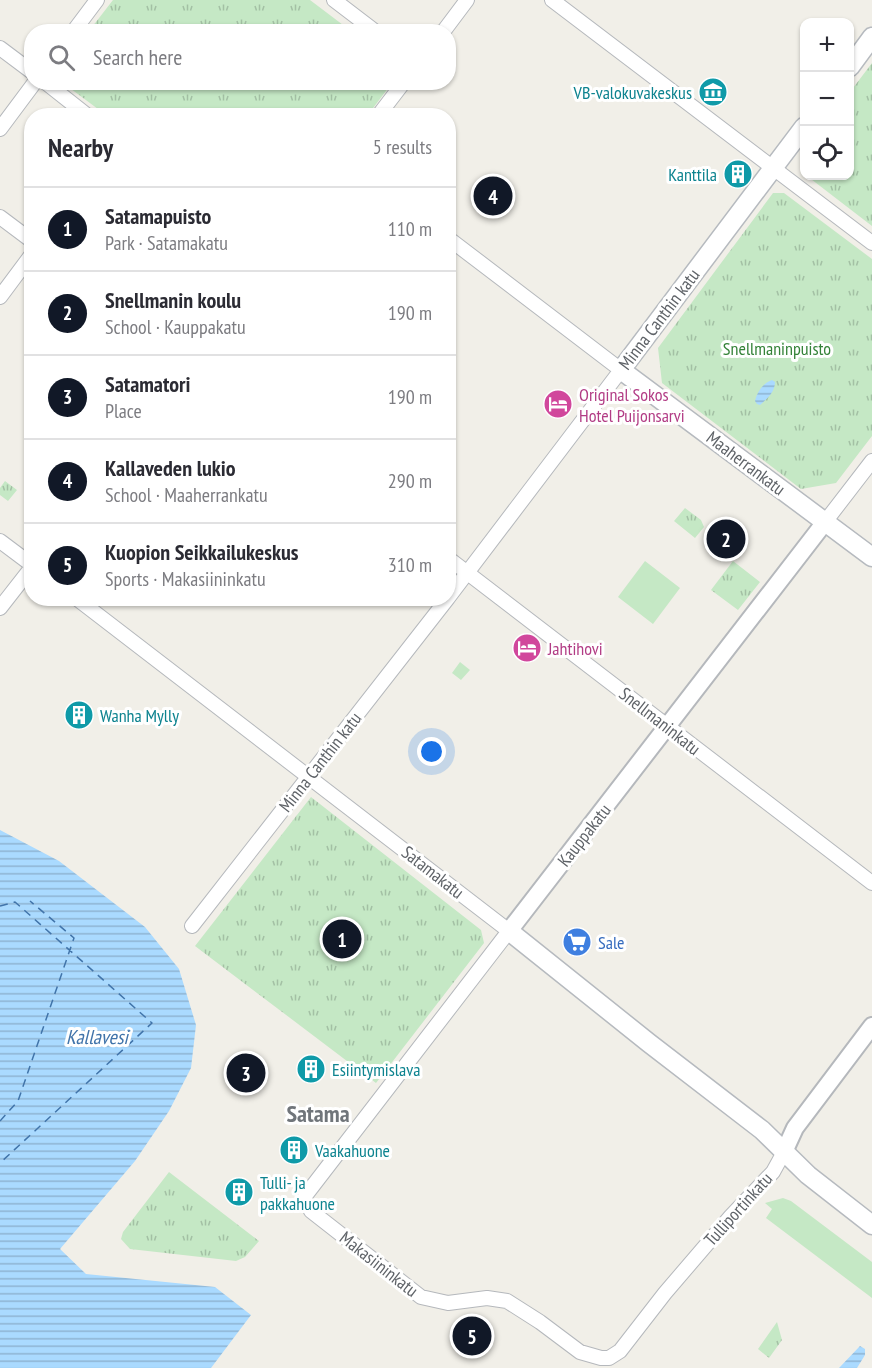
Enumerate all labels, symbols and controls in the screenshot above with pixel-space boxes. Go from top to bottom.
map controls [800,18,854,180]
button: + [800,18,854,72]
search box [24,24,456,90]
icon: search [45,41,78,74]
text: Search here [93,43,182,71]
button: − [800,72,854,126]
museum icon: VB-valokuvakeskus [697,76,729,108]
place label: VB-valokuvakeskus [573,81,692,104]
button: locate [800,126,854,180]
text: Nearby [48,131,113,164]
text: 5 results [373,134,432,160]
building icon: Kanttila [722,158,754,190]
place label: Kanttila [668,163,717,186]
pin: 4 [474,174,512,218]
text: Satamapuisto [105,202,211,230]
text: 1 [63,216,72,242]
text: 110 m [388,216,432,242]
text: Park · Satamakatu [105,230,228,256]
street label: Minna Canthin katu [613,264,705,374]
text: Snellmanin koulu [105,286,241,314]
text: 2 [63,300,72,326]
text: 190 m [388,300,432,326]
text: School · Kauppakatu [105,314,246,340]
park label: Snellmaninpuisto [723,337,831,360]
text: Satamatori [105,370,191,398]
place label: Original Sokos Hotel Puijonsarvi [579,383,685,427]
text: 3 [63,384,72,410]
text: 190 m [388,384,432,410]
hotel icon: Original Sokos Hotel Puijonsarvi [542,388,574,420]
text: Place [105,398,142,424]
street label: Maaherrankatu [702,426,790,500]
text: Kallaveden lukio [105,454,236,482]
text: 4 [63,468,72,494]
text: 290 m [388,468,432,494]
text: School · Maaherrankatu [105,482,268,508]
pin: 2 [706,516,746,562]
text: Kuopion Seikkailukeskus [105,538,299,566]
text: 5 [63,552,72,578]
text: 310 m [388,552,432,578]
text: Sports · Makasiininkatu [105,566,266,592]
hotel icon: Jahtihovi [511,632,543,664]
place label: Jahtihovi [547,637,603,660]
street label: Snellmaninkatu [615,682,705,760]
building icon: Wanha Mylly [63,699,95,731]
place label: Wanha Mylly [100,704,179,727]
street label: Minna Canthin katu [274,707,366,817]
your location [417,737,446,766]
street label: Kauppakatu [552,799,616,871]
street label: Satamakatu [397,840,469,904]
pin: 1 [322,916,362,962]
supermarket icon: Sale [561,926,593,958]
place label: Sale [598,931,625,954]
water label: Kallavesi [66,1024,131,1050]
pin: 3 [226,1050,266,1096]
building icon: Esiintymislava [295,1053,327,1085]
place label: Esiintymislava [332,1058,420,1081]
district label: Satama [286,1098,350,1129]
building icon: Vaakahuone [278,1134,310,1166]
place label: Vaakahuone [314,1139,390,1162]
street label: Tulliportinkatu [699,1167,777,1251]
place label: Tulli- ja pakkahuone [260,1171,335,1215]
building icon: Tulli- ja pakkahuone [223,1176,255,1208]
street label: Makasiininkatu [335,1226,423,1302]
pin: 5 [452,1314,492,1358]

